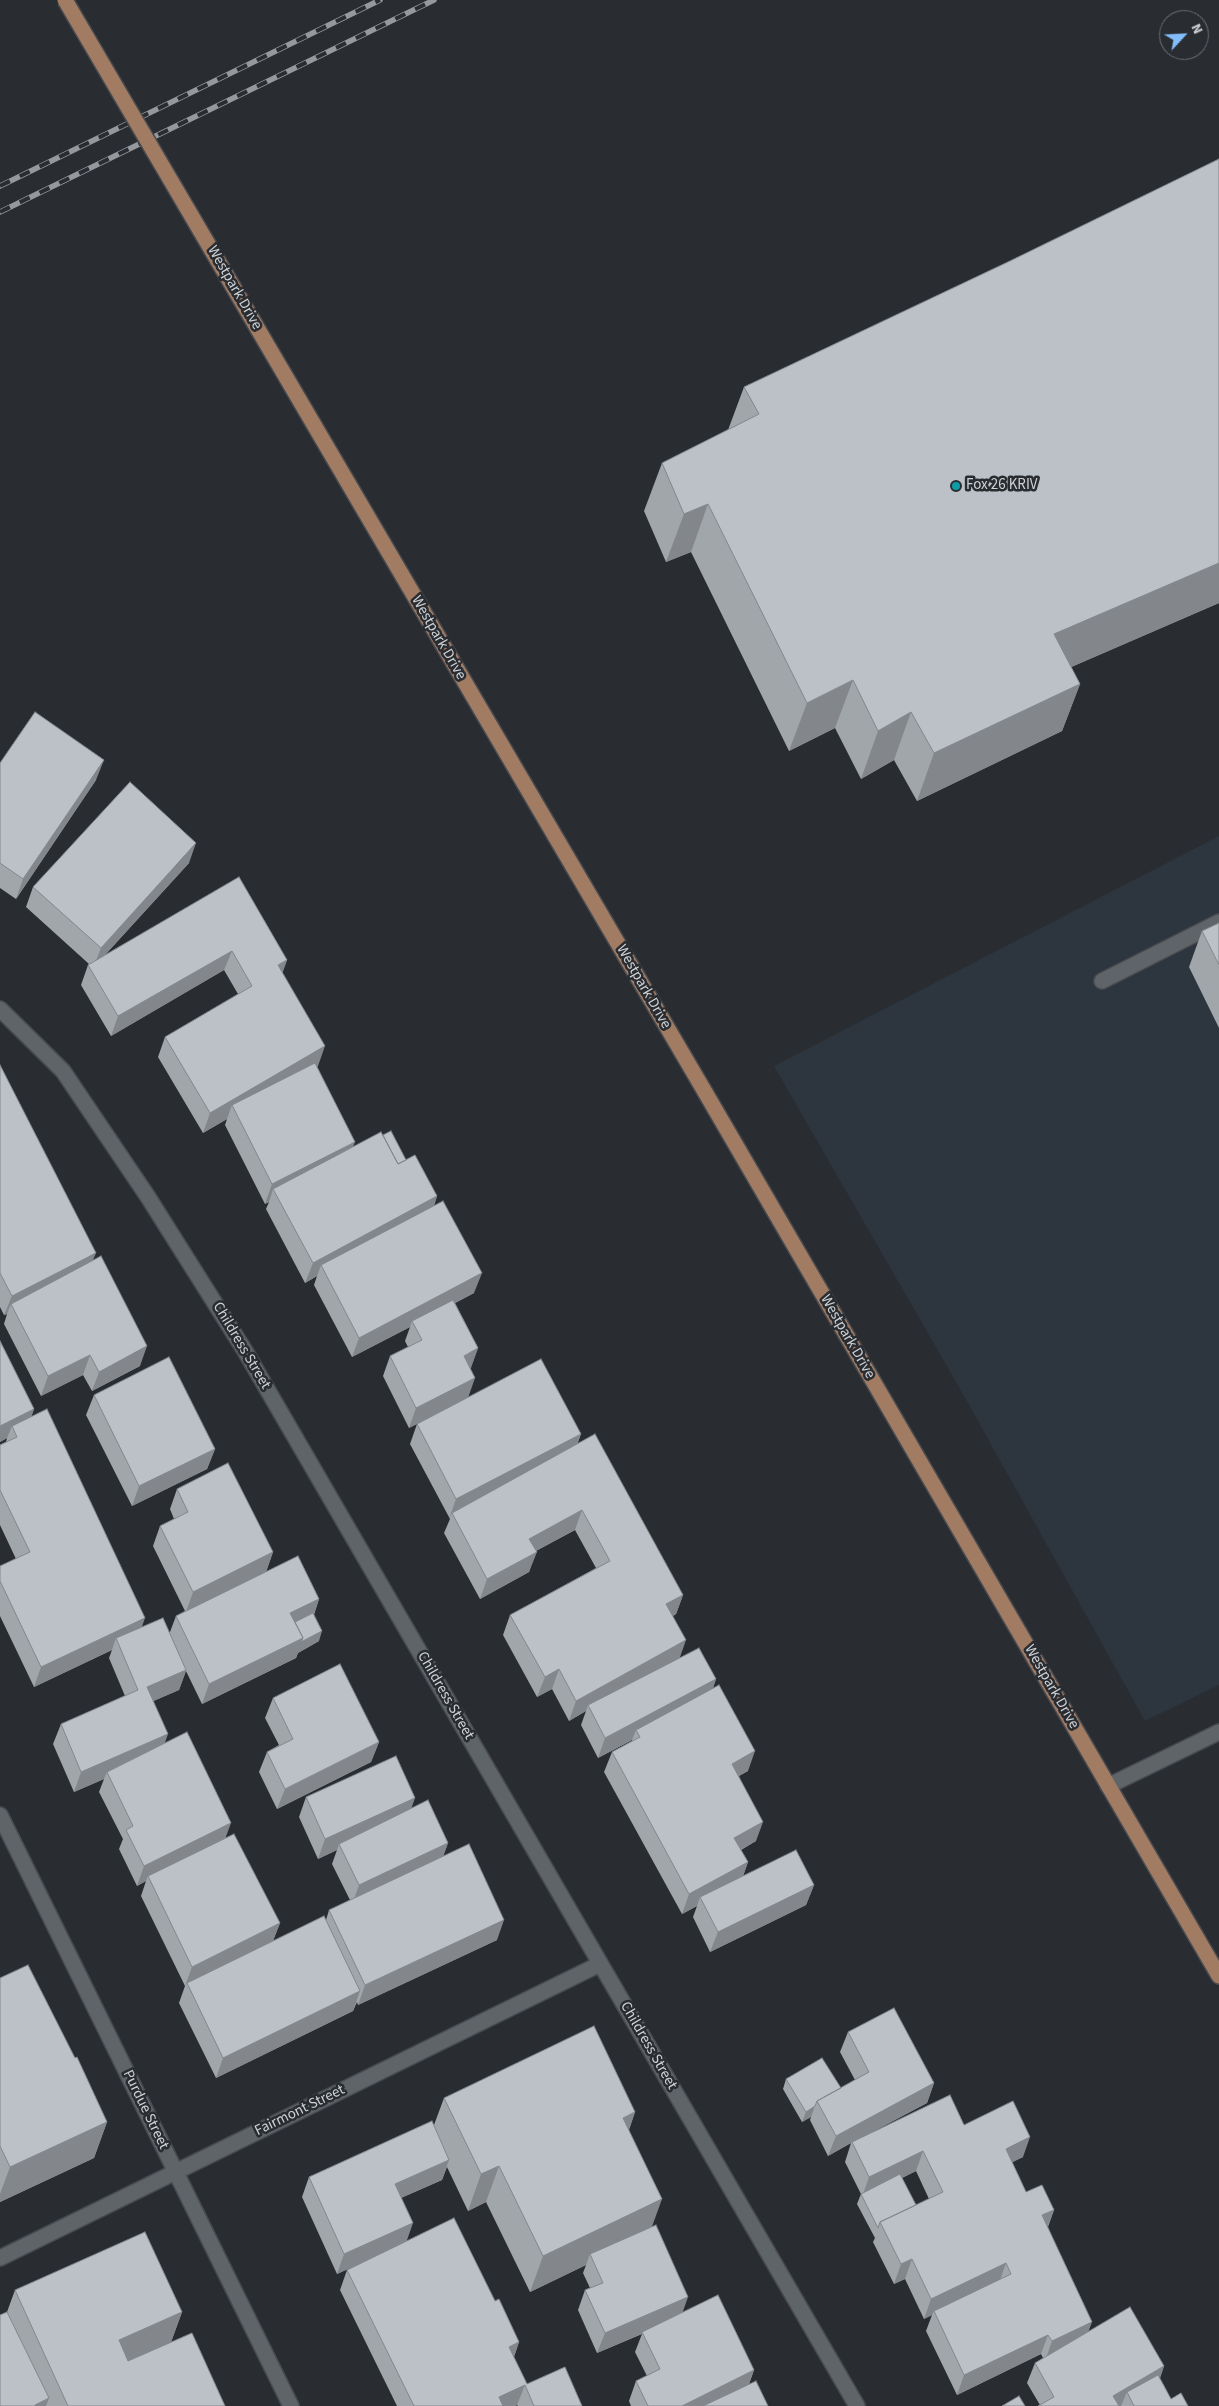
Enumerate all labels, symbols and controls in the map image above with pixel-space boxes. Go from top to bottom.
north arrow [1159,10,1209,60]
text: N [1186,21,1208,38]
street label: Westpark Drive [203,243,265,333]
place label: Fox 26 KRIV [966,477,1038,495]
marker: Fox 26 KRIV [950,480,962,492]
street label: Westpark Drive [407,593,469,683]
street label: Westpark Drive [612,942,674,1032]
street label: Westpark Drive [816,1292,878,1382]
street label: Childress Street [208,1299,274,1393]
street label: Westpark Drive [1020,1642,1082,1732]
street label: Childress Street [413,1649,477,1743]
street label: Childress Street [616,1999,680,2093]
street label: Purdue Street [118,2067,172,2153]
street label: Fairmont Street [252,2081,348,2141]

